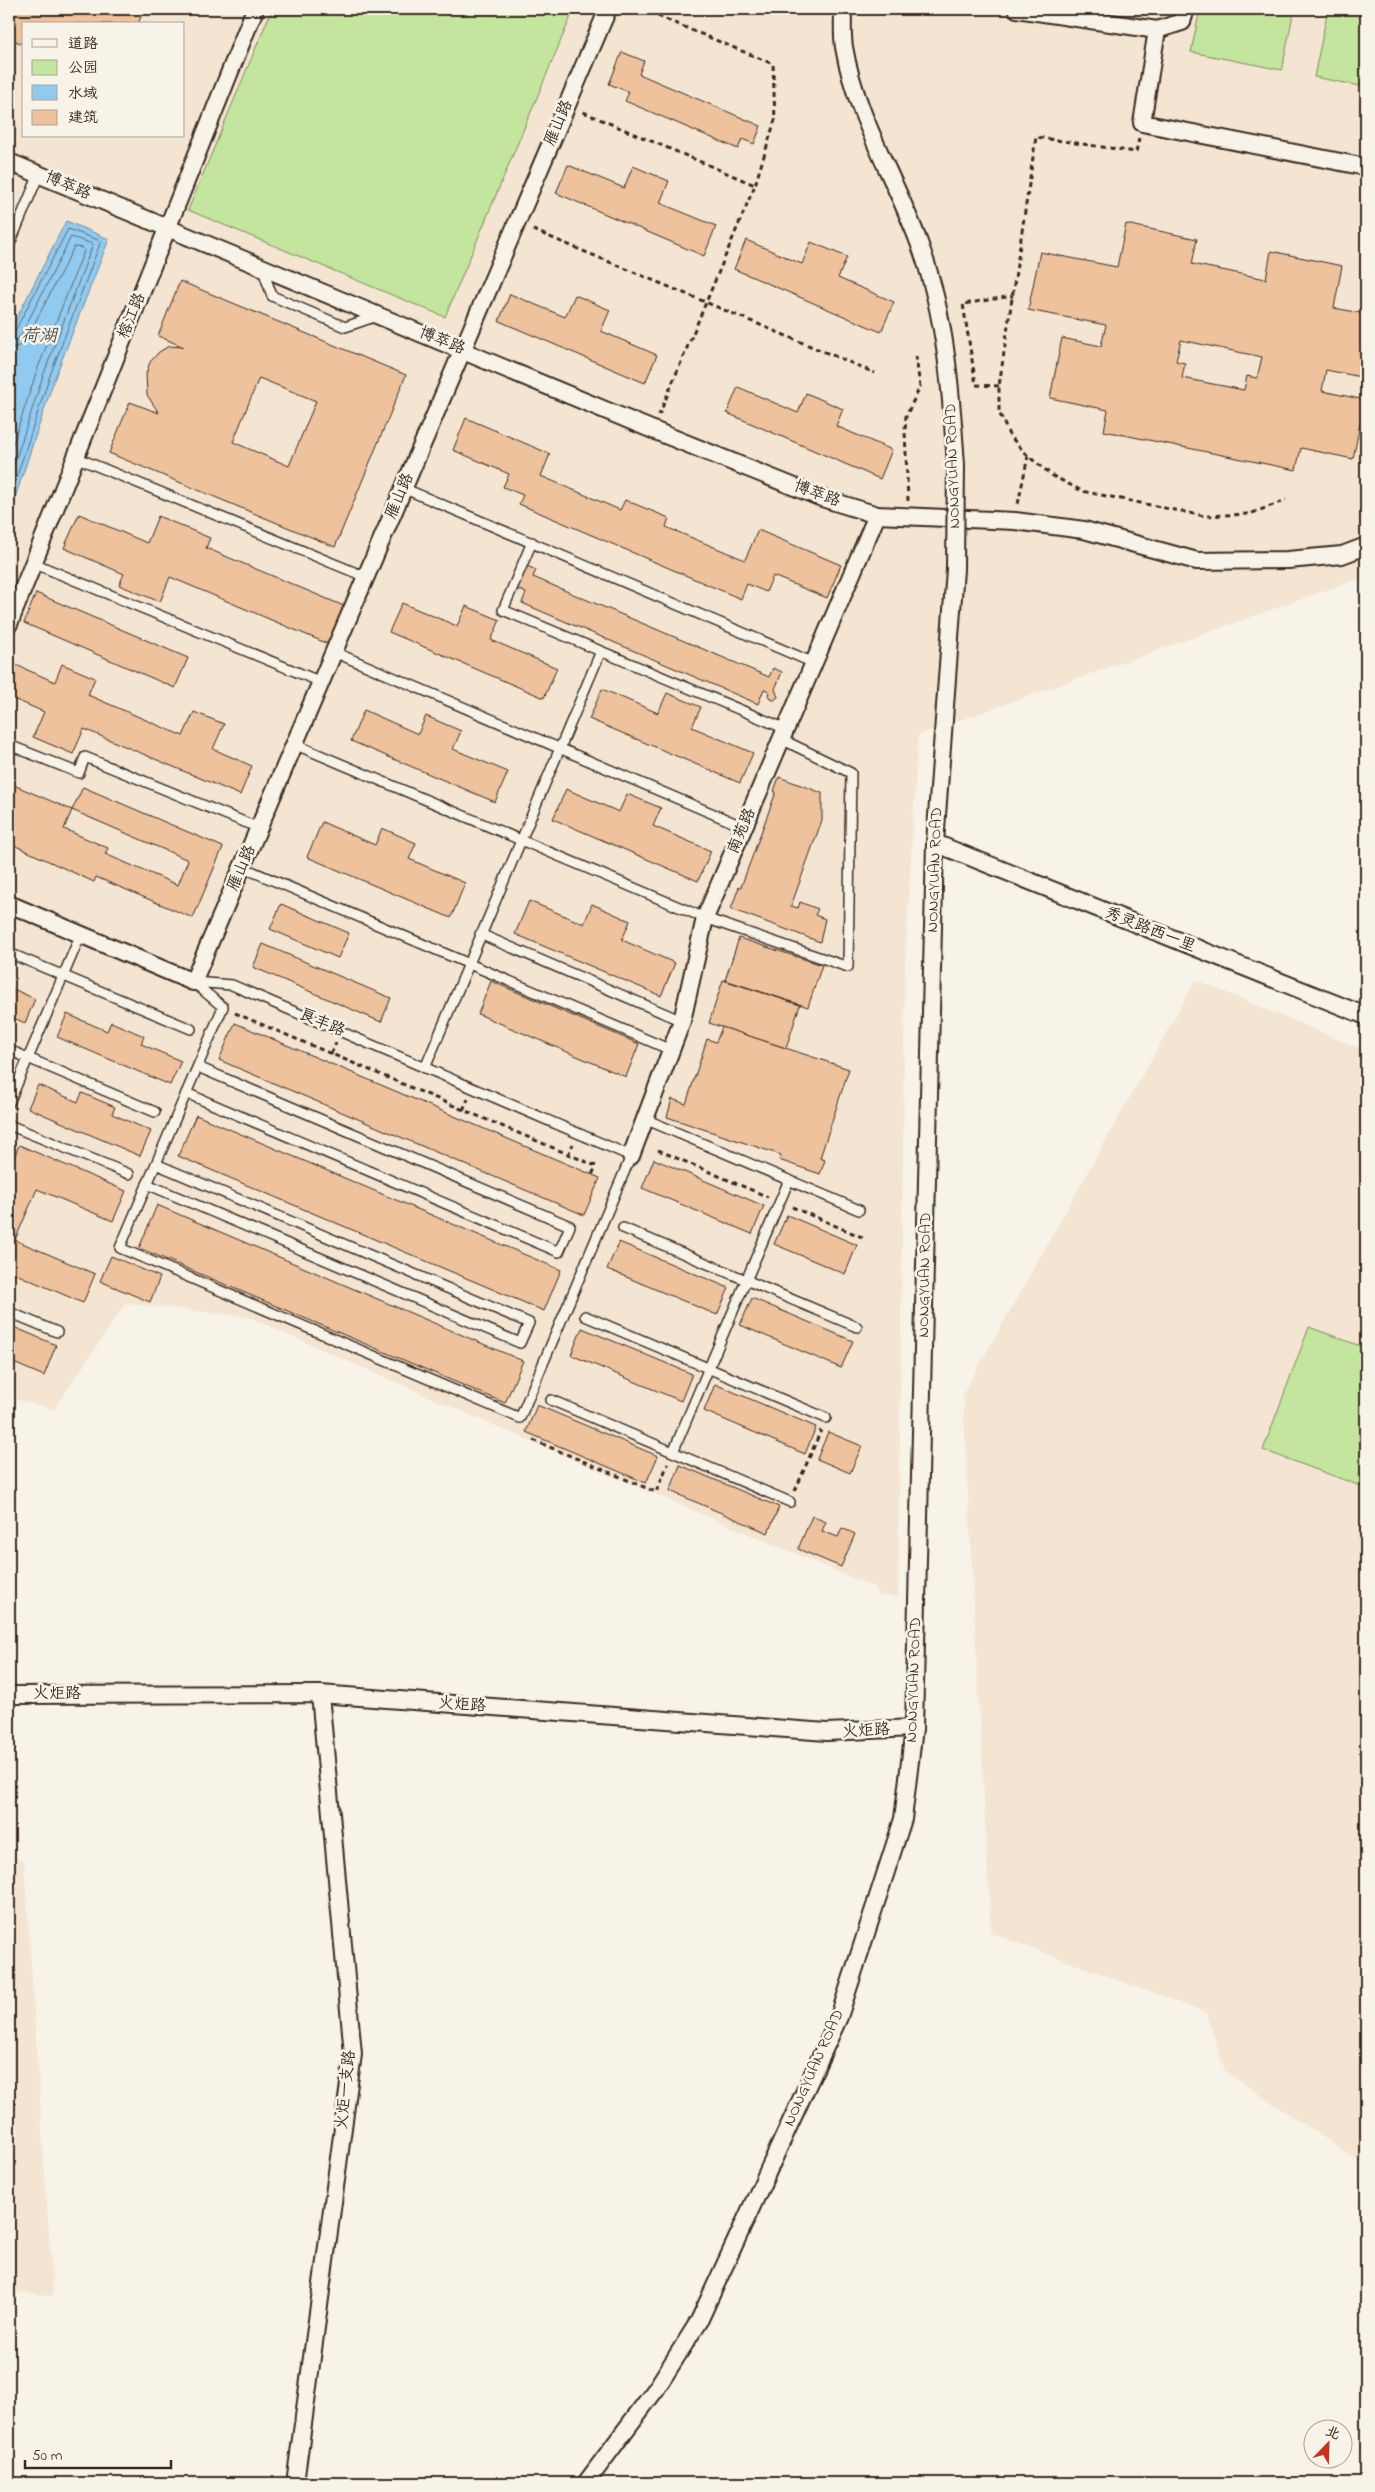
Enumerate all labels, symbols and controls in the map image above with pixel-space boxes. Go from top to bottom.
legend [22,22,185,138]
text: 道路 [68,33,98,55]
text: 公园 [68,57,98,79]
text: 水域 [68,83,98,105]
street label: 雁山路 [539,96,579,150]
text: 建筑 [68,107,98,129]
street label: 博萃路 [41,166,95,206]
street label: 榕江路 [112,289,152,343]
street label: 博萃路 [415,321,469,361]
water label: 荷湖 [21,324,59,350]
street label: NONGYUAN ROAD [939,403,967,529]
street label: 雁山路 [380,469,420,523]
street label: 博萃路 [790,475,844,513]
street label: 南苑路 [722,804,762,858]
street label: NONGYUAN ROAD [921,807,949,933]
street label: 雁山路 [222,841,262,895]
street label: 秀灵路西一里 [1101,901,1199,959]
street label: 良丰路 [295,1003,349,1043]
street label: NONGYUAN ROAD [912,1212,938,1338]
street label: NONGYUAN ROAD [900,1617,928,1743]
street label: 火炬路 [33,1682,81,1706]
street label: 火炬路 [437,1691,487,1719]
street label: 火炬路 [841,1718,891,1744]
street label: NONGYUAN ROAD [778,2006,850,2130]
street label: 火炬一支路 [330,2049,362,2131]
north arrow [1302,2420,1352,2470]
text: 北 [1322,2421,1343,2446]
scale bar [25,2437,171,2469]
text: 50 m [32,2445,63,2467]

